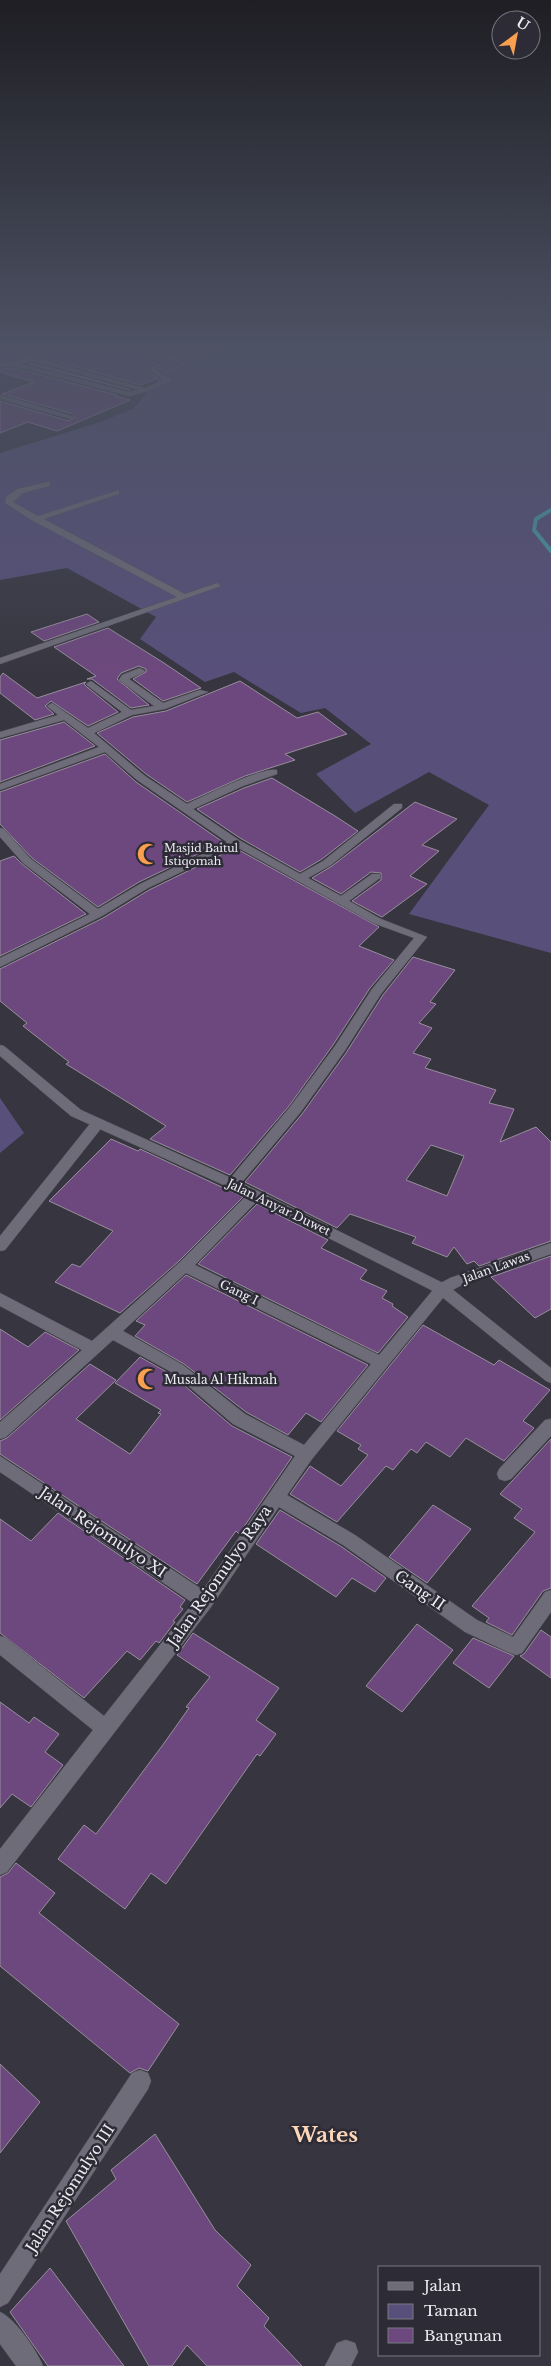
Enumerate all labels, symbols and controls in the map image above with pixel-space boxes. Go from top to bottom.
north arrow [491,10,541,60]
text: U [513,13,533,35]
mosque icon: Masjid Baitul Istiqomah [135,841,161,867]
place label: Masjid Baitul Istiqomah [164,841,239,868]
street label: Jalan Anyar Duwet [223,1175,334,1239]
street label: Jalan Lawas [458,1248,532,1287]
street label: Gang I [217,1276,261,1308]
mosque icon: Musala Al Hikmah [135,1366,161,1392]
place label: Musala Al Hikmah [164,1372,277,1387]
street label: Jalan Rejomulyo XI [34,1481,170,1581]
street label: Jalan Rejomulyo Raya [162,1501,275,1652]
street label: Gang II [391,1566,449,1614]
street label: Jalan Rejomulyo III [20,2120,119,2257]
district label: Wates [291,2122,358,2148]
legend [378,2266,541,2356]
text: Jalan [422,2276,461,2295]
text: Taman [424,2301,478,2320]
text: Bangunan [424,2326,502,2345]

